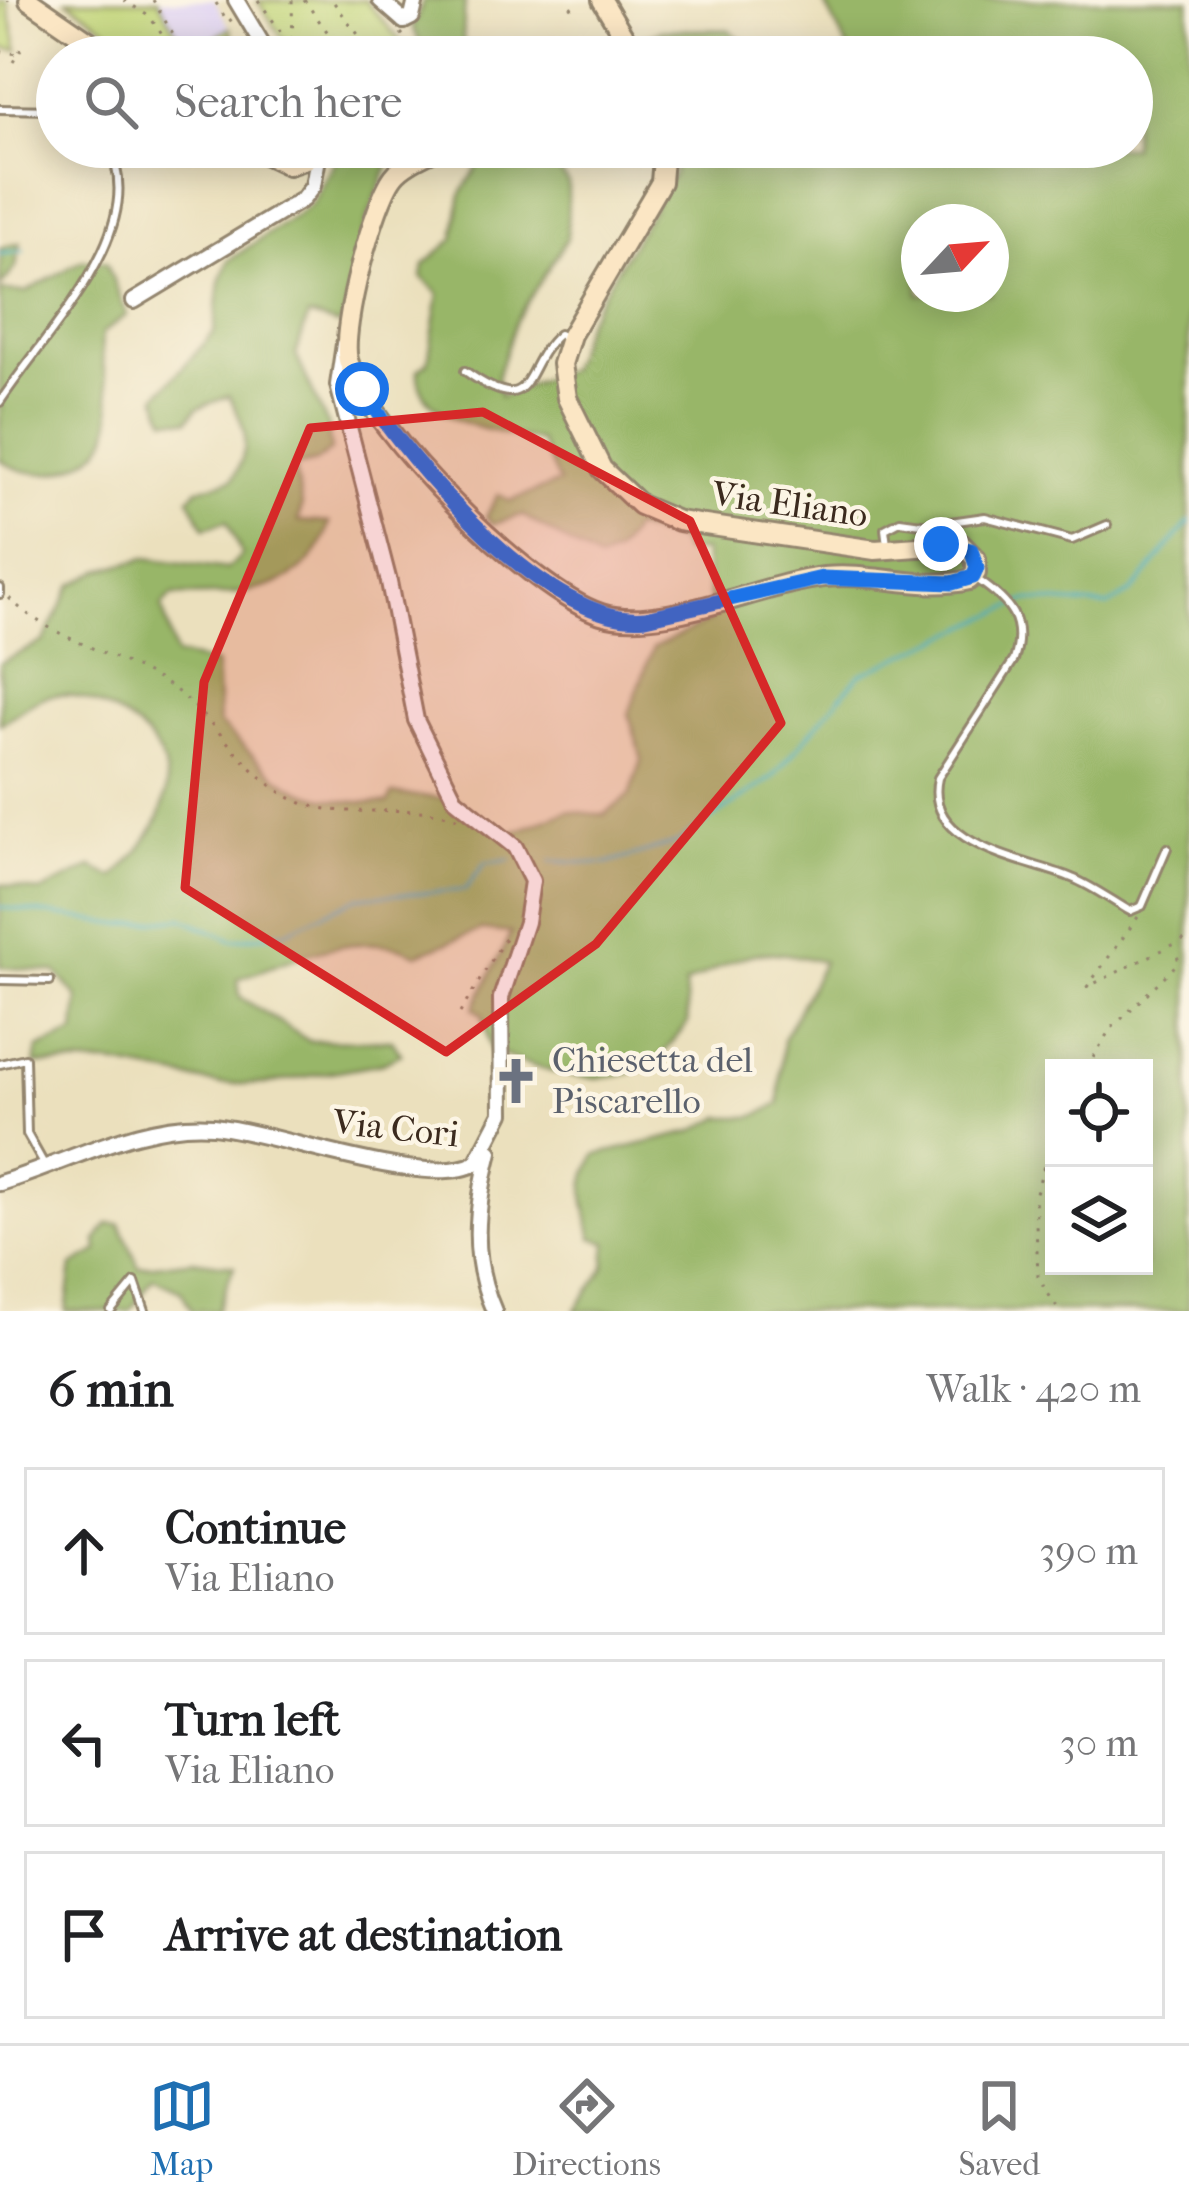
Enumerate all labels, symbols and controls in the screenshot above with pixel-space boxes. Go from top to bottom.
search box [36,36,1153,168]
icon: search [78,69,144,135]
text: Search here [174,76,402,129]
north arrow [901,204,1009,312]
route start [335,362,389,416]
street label: Via Eliano [709,472,870,536]
route end [914,517,968,571]
place label: Chiesetta del Piscarello [552,1039,753,1122]
church icon: Chiesetta del Piscarello [491,1056,541,1106]
map controls [1045,1059,1153,1275]
button: locate [1045,1059,1153,1167]
street label: Via Cori [330,1100,461,1156]
button: layers [1045,1167,1153,1275]
text: 6 min [48,1359,174,1419]
text: Walk · 420 m [926,1366,1141,1412]
text: Continue [165,1502,346,1555]
icon: ahead [51,1518,117,1584]
text: 390 m [1039,1528,1138,1574]
text: Via Eliano [165,1555,335,1601]
text: Turn left [165,1694,340,1747]
icon: left [51,1710,117,1776]
text: 30 m [1060,1720,1138,1766]
text: Via Eliano [165,1747,335,1793]
icon: arrive [51,1902,117,1968]
text: Arrive at destination [165,1909,562,1962]
tab: Map [149,2073,215,2184]
tab: Directions [512,2073,661,2184]
tab: Saved [958,2073,1040,2184]

